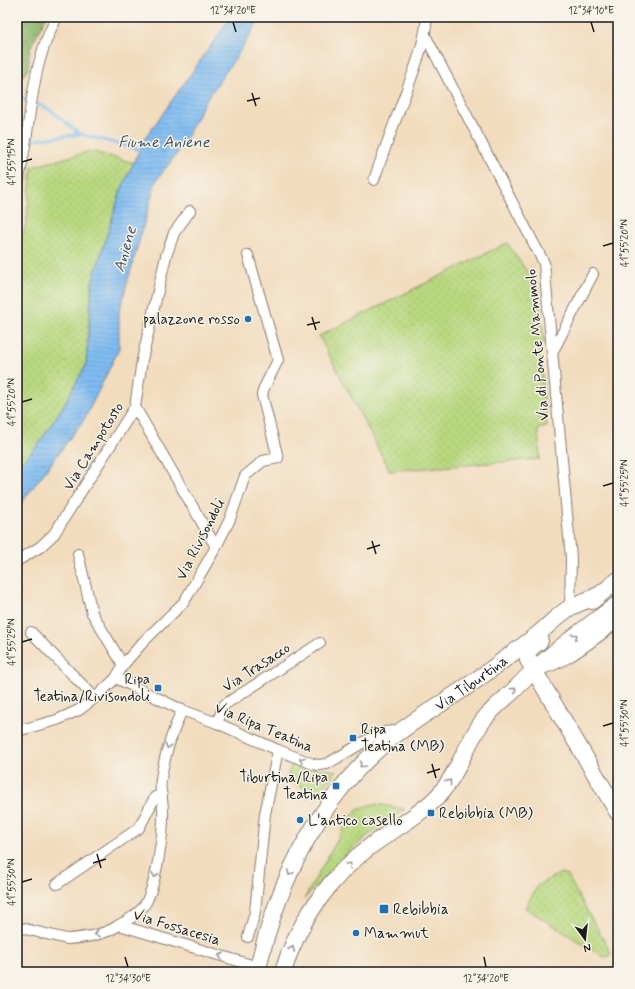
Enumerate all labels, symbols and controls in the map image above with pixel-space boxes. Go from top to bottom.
text: 12°34'20"E [210,4,256,18]
text: 12°34'10"E [568,4,614,18]
water label: Fiume Aniene [118,132,211,153]
text: 41°55'15"N [5,138,19,186]
text: 41°55'20"N [618,219,632,267]
water label: Aniene [109,223,142,275]
street label: Via di Ponte Mammolo [521,268,555,422]
place label: palazzone rosso [143,310,240,330]
marker: palazzone rosso [243,314,253,324]
text: 41°55'20"N [5,378,19,426]
street label: Via Campotosto [59,399,129,494]
text: 41°55'25"N [618,459,632,507]
street label: Via Rivisondoli [172,495,230,584]
text: 41°55'25"N [5,618,19,666]
one-way arrow [571,634,578,641]
street label: Via Trasacco [219,638,294,697]
street label: Via Tiburtina [431,651,513,716]
place label: Ripa Teatina/Rivisondoli [34,670,150,707]
marker: Ripa Teatina/Rivisondoli [153,683,163,693]
one-way arrow [509,688,517,695]
street label: Via Ripa Teatina [211,698,316,758]
text: 41°55'30"N [618,699,632,747]
place label: Ripa Teatina (MB) [361,720,445,757]
marker: Ripa Teatina (MB) [348,733,358,743]
one-way arrow [164,743,173,750]
one-way arrow [299,757,307,765]
one-way arrow [360,761,367,768]
place label: Tiburtina/Ripa Teatina [239,768,328,805]
one-way arrow [444,780,451,787]
marker: Tiburtina/Ripa Teatina [331,781,341,791]
place label: Rebibbia (MB) [439,804,533,824]
marker: Rebibbia (MB) [426,808,436,818]
place label: L'antico casello [308,811,403,831]
marker: L'antico casello [295,815,305,825]
text: 41°55'30"N [5,858,19,906]
one-way arrow [344,862,352,870]
one-way arrow [287,868,295,876]
one-way arrow [151,871,159,878]
place label: Rebibbia [393,900,449,920]
marker: Rebibbia [378,903,390,915]
street label: Via Fossacesia [131,905,223,951]
north arrow [565,919,605,959]
place label: Mammut [364,924,429,944]
marker: Mammut [351,928,361,938]
one-way arrow [94,929,101,938]
text: N [582,940,593,955]
one-way arrow [287,945,295,953]
one-way arrow [218,952,225,961]
text: 12°34'30"E [105,972,151,986]
text: 12°34'20"E [463,972,509,986]

